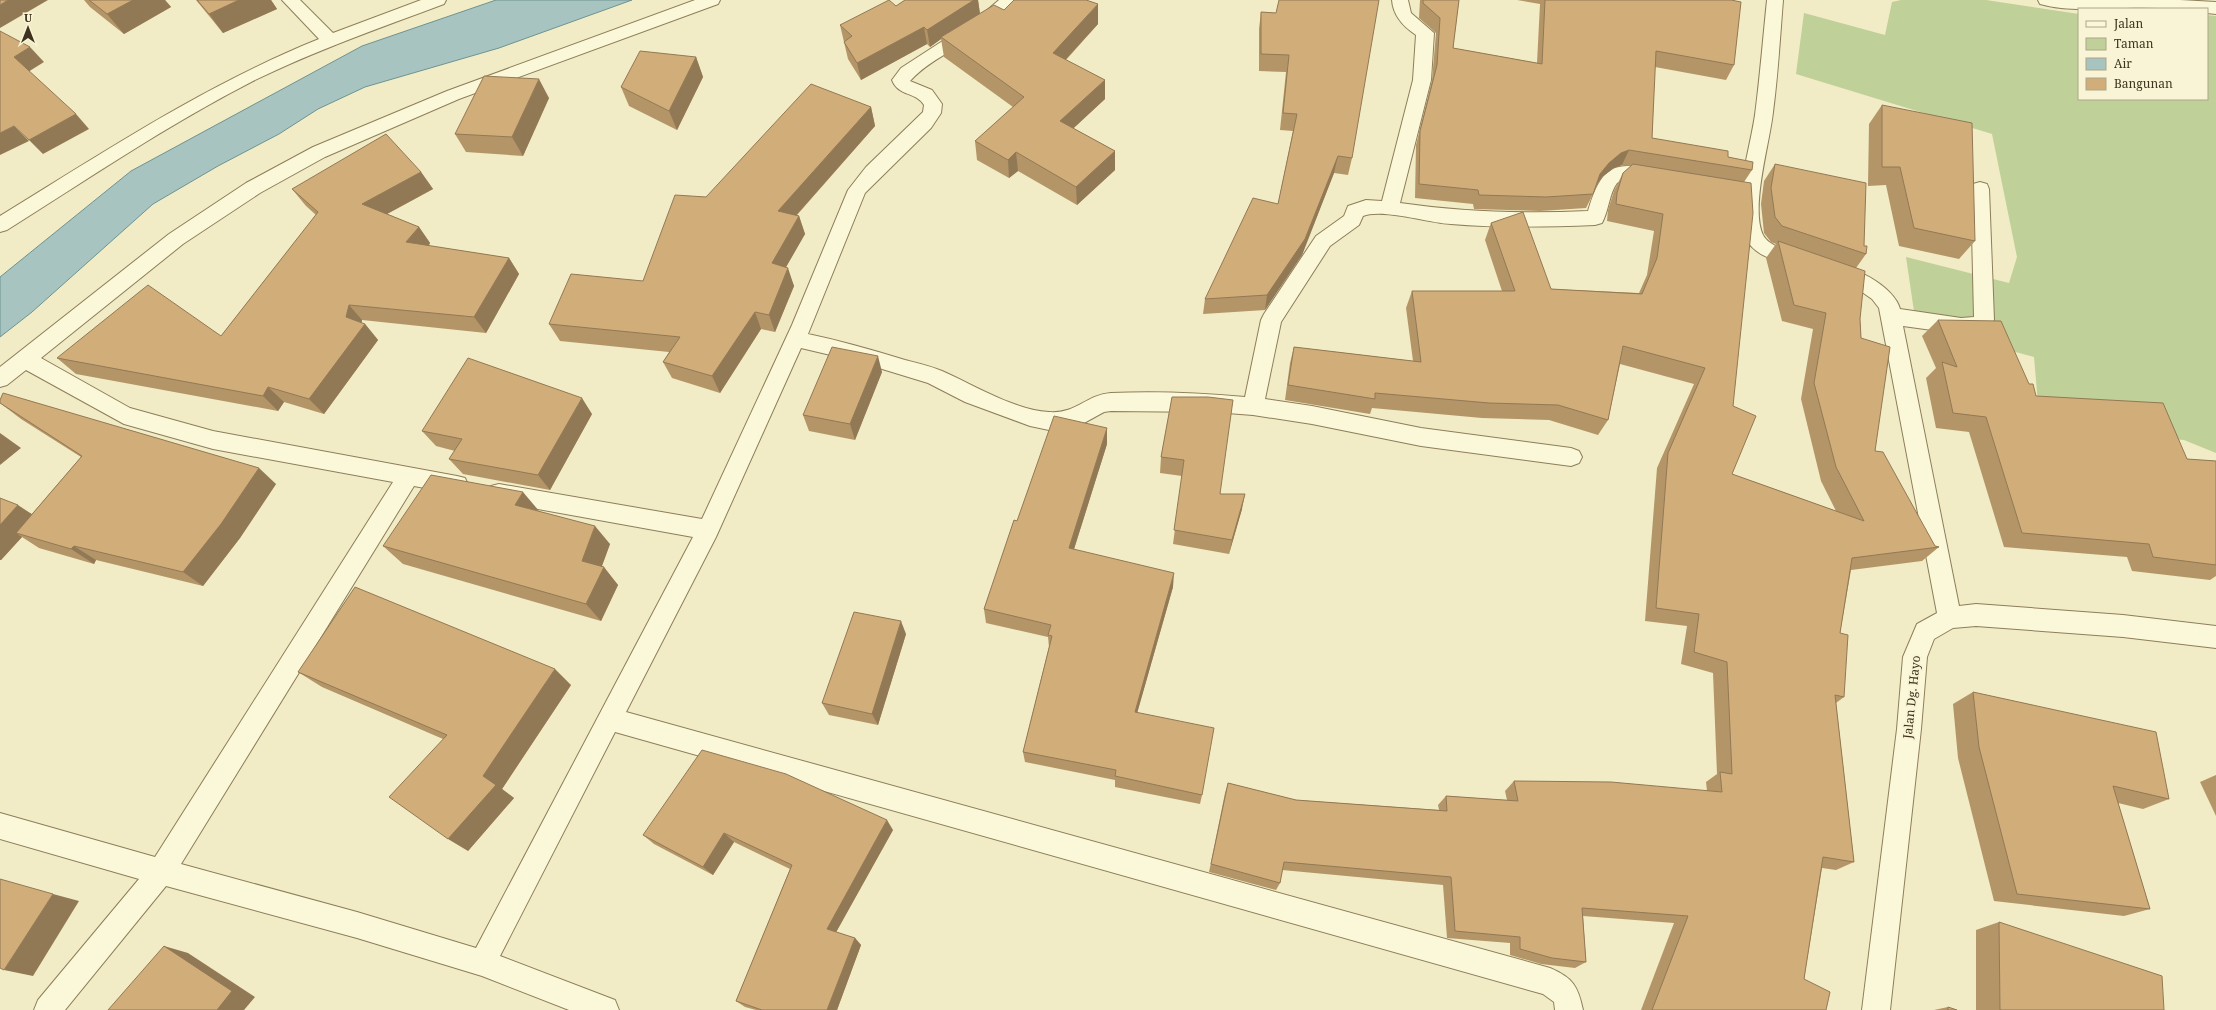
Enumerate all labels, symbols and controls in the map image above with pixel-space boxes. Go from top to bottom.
north arrow [8,8,48,48]
legend [2078,8,2208,100]
text: U [24,10,33,25]
text: Jalan [2113,15,2144,32]
text: Taman [2114,35,2154,52]
text: Air [2114,55,2132,72]
text: Bangunan [2114,75,2173,92]
street label: Jalan Dg. Hayo [1899,655,1924,740]

